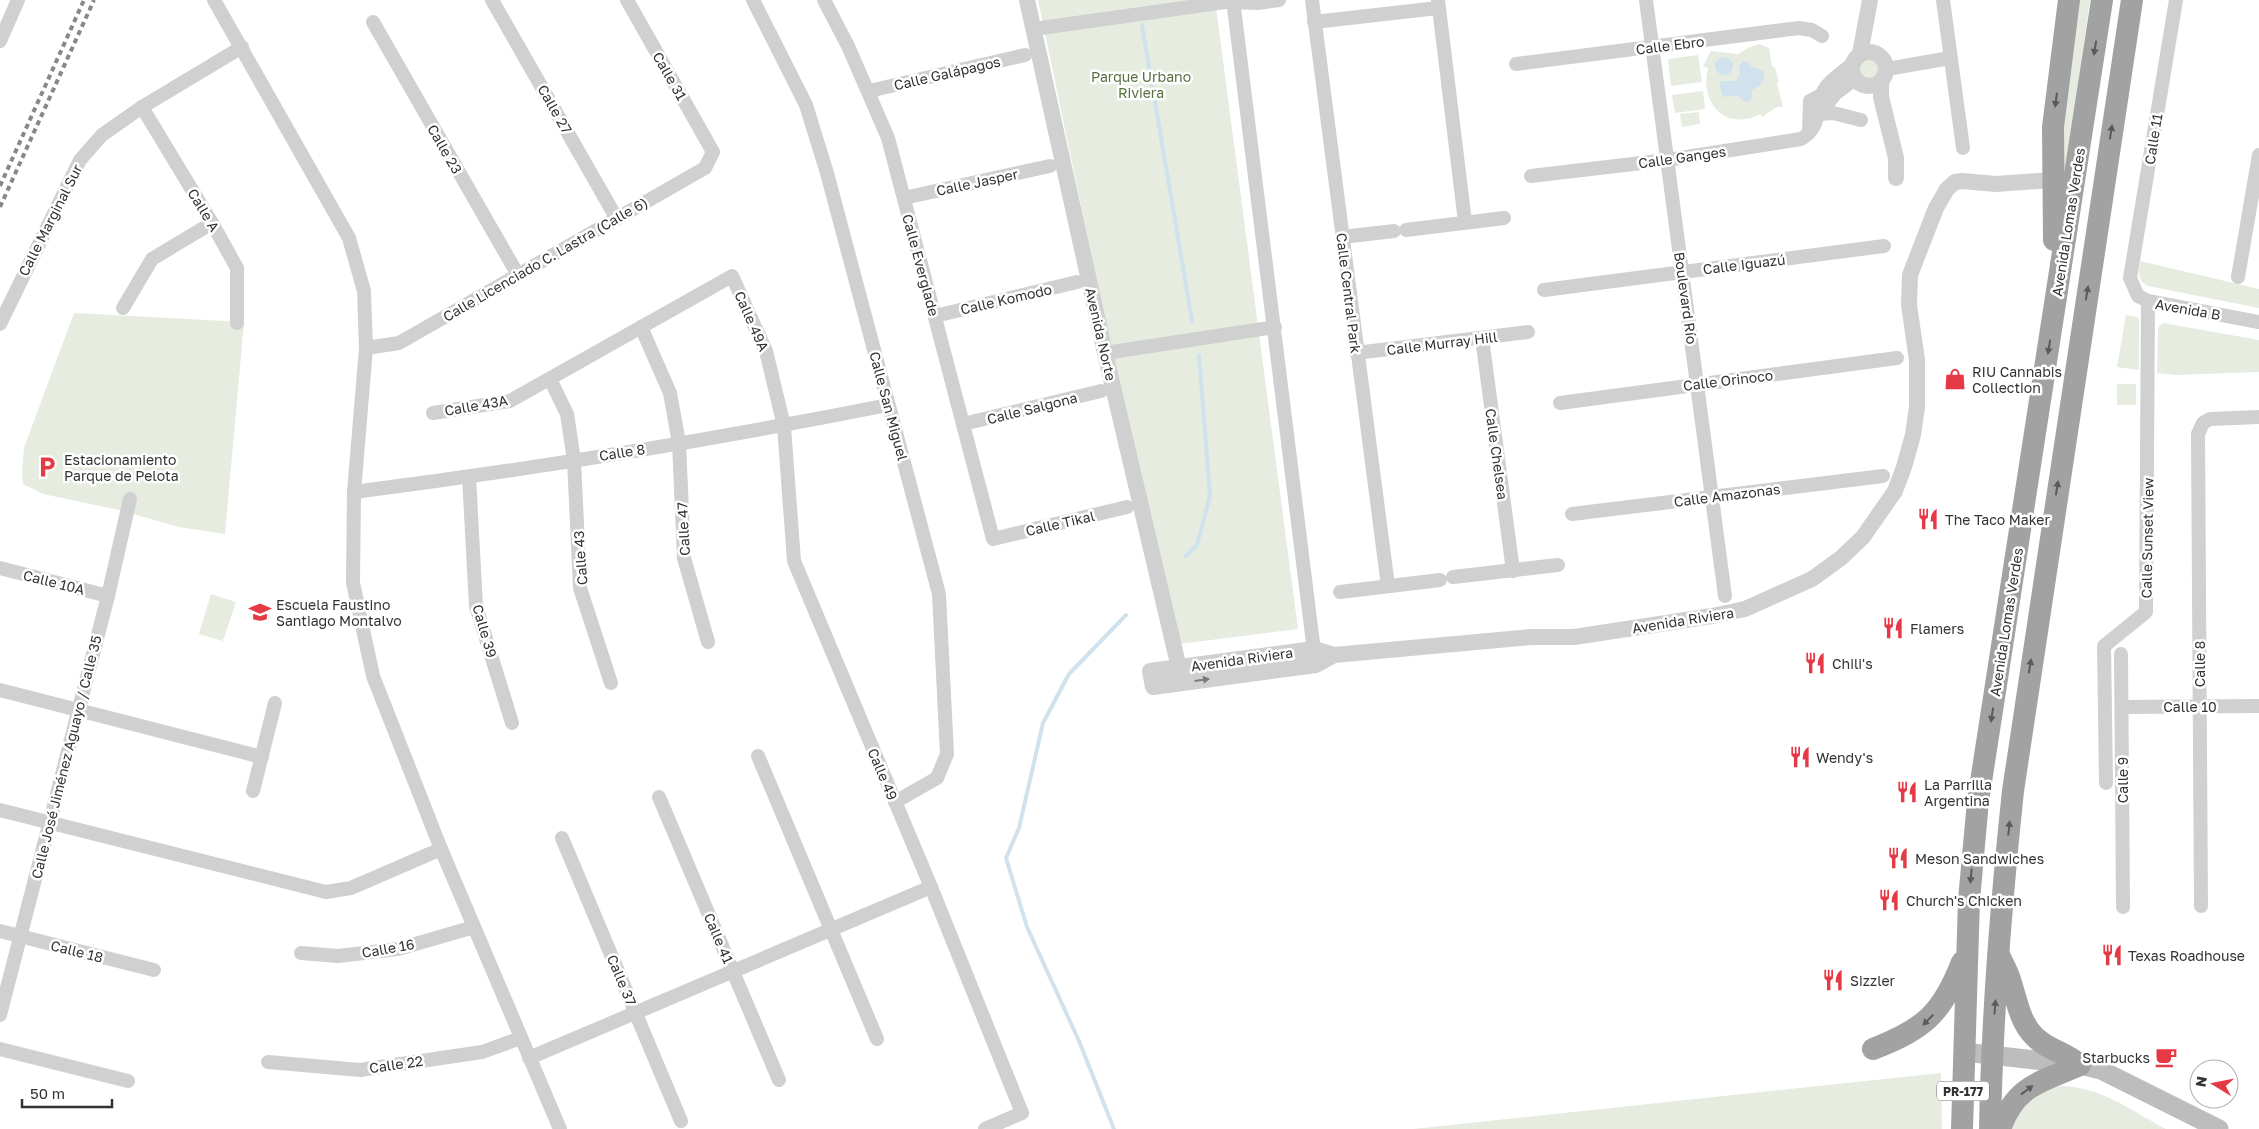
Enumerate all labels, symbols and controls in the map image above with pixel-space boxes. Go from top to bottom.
street label: Calle Ebro [1635,32,1705,58]
one-way arrow [2090,41,2098,57]
street label: Calle 31 [649,49,691,103]
street label: Calle Galápagos [892,52,1002,94]
park label: Parque Urbano Riviera [1091,68,1191,101]
street label: Calle 27 [534,82,576,136]
one-way arrow [2052,93,2060,109]
street label: Calle 11 [2141,112,2165,166]
street label: Calle 23 [424,121,466,177]
one-way arrow [2107,124,2115,140]
street label: Calle Ganges [1637,142,1727,172]
street label: Avenida Lomas Verdes [2048,146,2088,298]
street label: Calle Marginal Sur [15,161,86,279]
street label: Calle Jasper [935,165,1020,199]
street label: Calle A [185,185,224,235]
street label: Calle Licenciado C. Lastra (Calle 6) [440,193,650,325]
street label: Calle Everglade [899,212,943,318]
street label: Calle Central Park [1333,232,1365,354]
street label: Boulevard Río [1671,251,1701,345]
street label: Calle Iguazú [1702,251,1786,277]
street label: Calle Komodo [959,280,1053,318]
one-way arrow [2083,285,2091,301]
street label: Avenida Norte [1082,286,1120,382]
street label: Calle 49A [731,288,773,354]
street label: Avenida B [2154,295,2222,323]
street label: Calle Murray Hill [1386,328,1498,358]
one-way arrow [2044,339,2052,355]
street label: Calle San Miguel [866,350,912,462]
place label: RIU Cannabis Collection [1972,363,2062,396]
street label: Calle Orinoco [1682,366,1774,394]
shop icon: RIU Cannabis Collection [1942,366,1968,392]
street label: Calle Salgona [985,389,1079,427]
street label: Calle 43A [443,391,510,419]
street label: Calle Chelsea [1482,407,1512,501]
street label: Calle 8 [598,440,646,464]
place label: Estacionamiento Parque de Pelota [64,451,179,484]
parking icon: Estacionamiento Parque de Pelota [34,454,60,480]
street label: Calle Sunset View [2137,477,2157,599]
street label: Calle Amazonas [1673,480,1781,510]
one-way arrow [2054,480,2062,496]
street label: Calle 47 [673,502,693,556]
restaurant icon: The Taco Maker [1915,506,1941,532]
street label: Calle Tikal [1024,507,1096,539]
place label: The Taco Maker [1945,511,2050,528]
street label: Calle 43 [570,530,590,586]
street label: Avenida Lomas Verdes [1986,546,2026,698]
street label: Calle 10A [22,566,87,598]
place label: Escuela Faustino Santiago Montalvo [276,596,402,629]
school or university icon: Escuela Faustino Santiago Montalvo [247,599,273,625]
street label: Calle 39 [469,602,501,660]
street label: Avenida Riviera [1631,604,1735,636]
restaurant icon: Flamers [1880,615,1906,641]
place label: Flamers [1910,620,1964,637]
street label: Calle José Jiménez Aguayo / Calle 35 [27,634,105,880]
street label: Calle 8 [2191,641,2208,687]
street label: Avenida Riviera [1190,643,1294,675]
restaurant icon: Chili's [1802,650,1828,676]
place label: Chili's [1832,655,1873,672]
one-way arrow [2027,658,2035,674]
one-way arrow [1194,676,1210,684]
street label: Calle 10 [2163,698,2217,715]
one-way arrow [1988,708,1996,724]
restaurant icon: Wendy's [1787,744,1813,770]
street label: Calle 49 [864,745,902,803]
place label: Wendy's [1816,749,1873,766]
street label: Calle 9 [2114,757,2131,803]
place label: La Parrilla Argentina [1924,776,1992,809]
restaurant icon: La Parrilla Argentina [1894,779,1920,805]
one-way arrow [2005,819,2013,835]
restaurant icon: Meson Sandwiches [1885,845,1911,871]
place label: Meson Sandwiches [1915,850,2044,867]
one-way arrow [1967,869,1975,885]
restaurant icon: Church's Chicken [1876,887,1902,913]
place label: Church's Chicken [1906,892,2022,909]
street label: Calle 41 [701,910,737,966]
street label: Calle 16 [360,935,416,961]
street label: Calle 18 [49,936,105,966]
restaurant icon: Texas Roadhouse [2099,942,2125,968]
place label: Texas Roadhouse [2128,947,2245,964]
street label: Calle 37 [604,952,640,1008]
restaurant icon: Sizzler [1820,967,1846,993]
place label: Sizzler [1850,972,1896,989]
one-way arrow [1991,999,1999,1015]
one-way arrow [1922,1014,1934,1026]
cafe icon: Starbucks [2153,1044,2179,1070]
place label: Starbucks [2082,1049,2150,1066]
street label: Calle 22 [368,1052,424,1076]
north arrow [2189,1059,2239,1109]
text: N [2191,1075,2210,1088]
scale bar [22,1076,112,1108]
road number: PR-177 [1937,1082,1989,1100]
text: 50 m [30,1084,65,1102]
one-way arrow [2020,1084,2033,1095]

